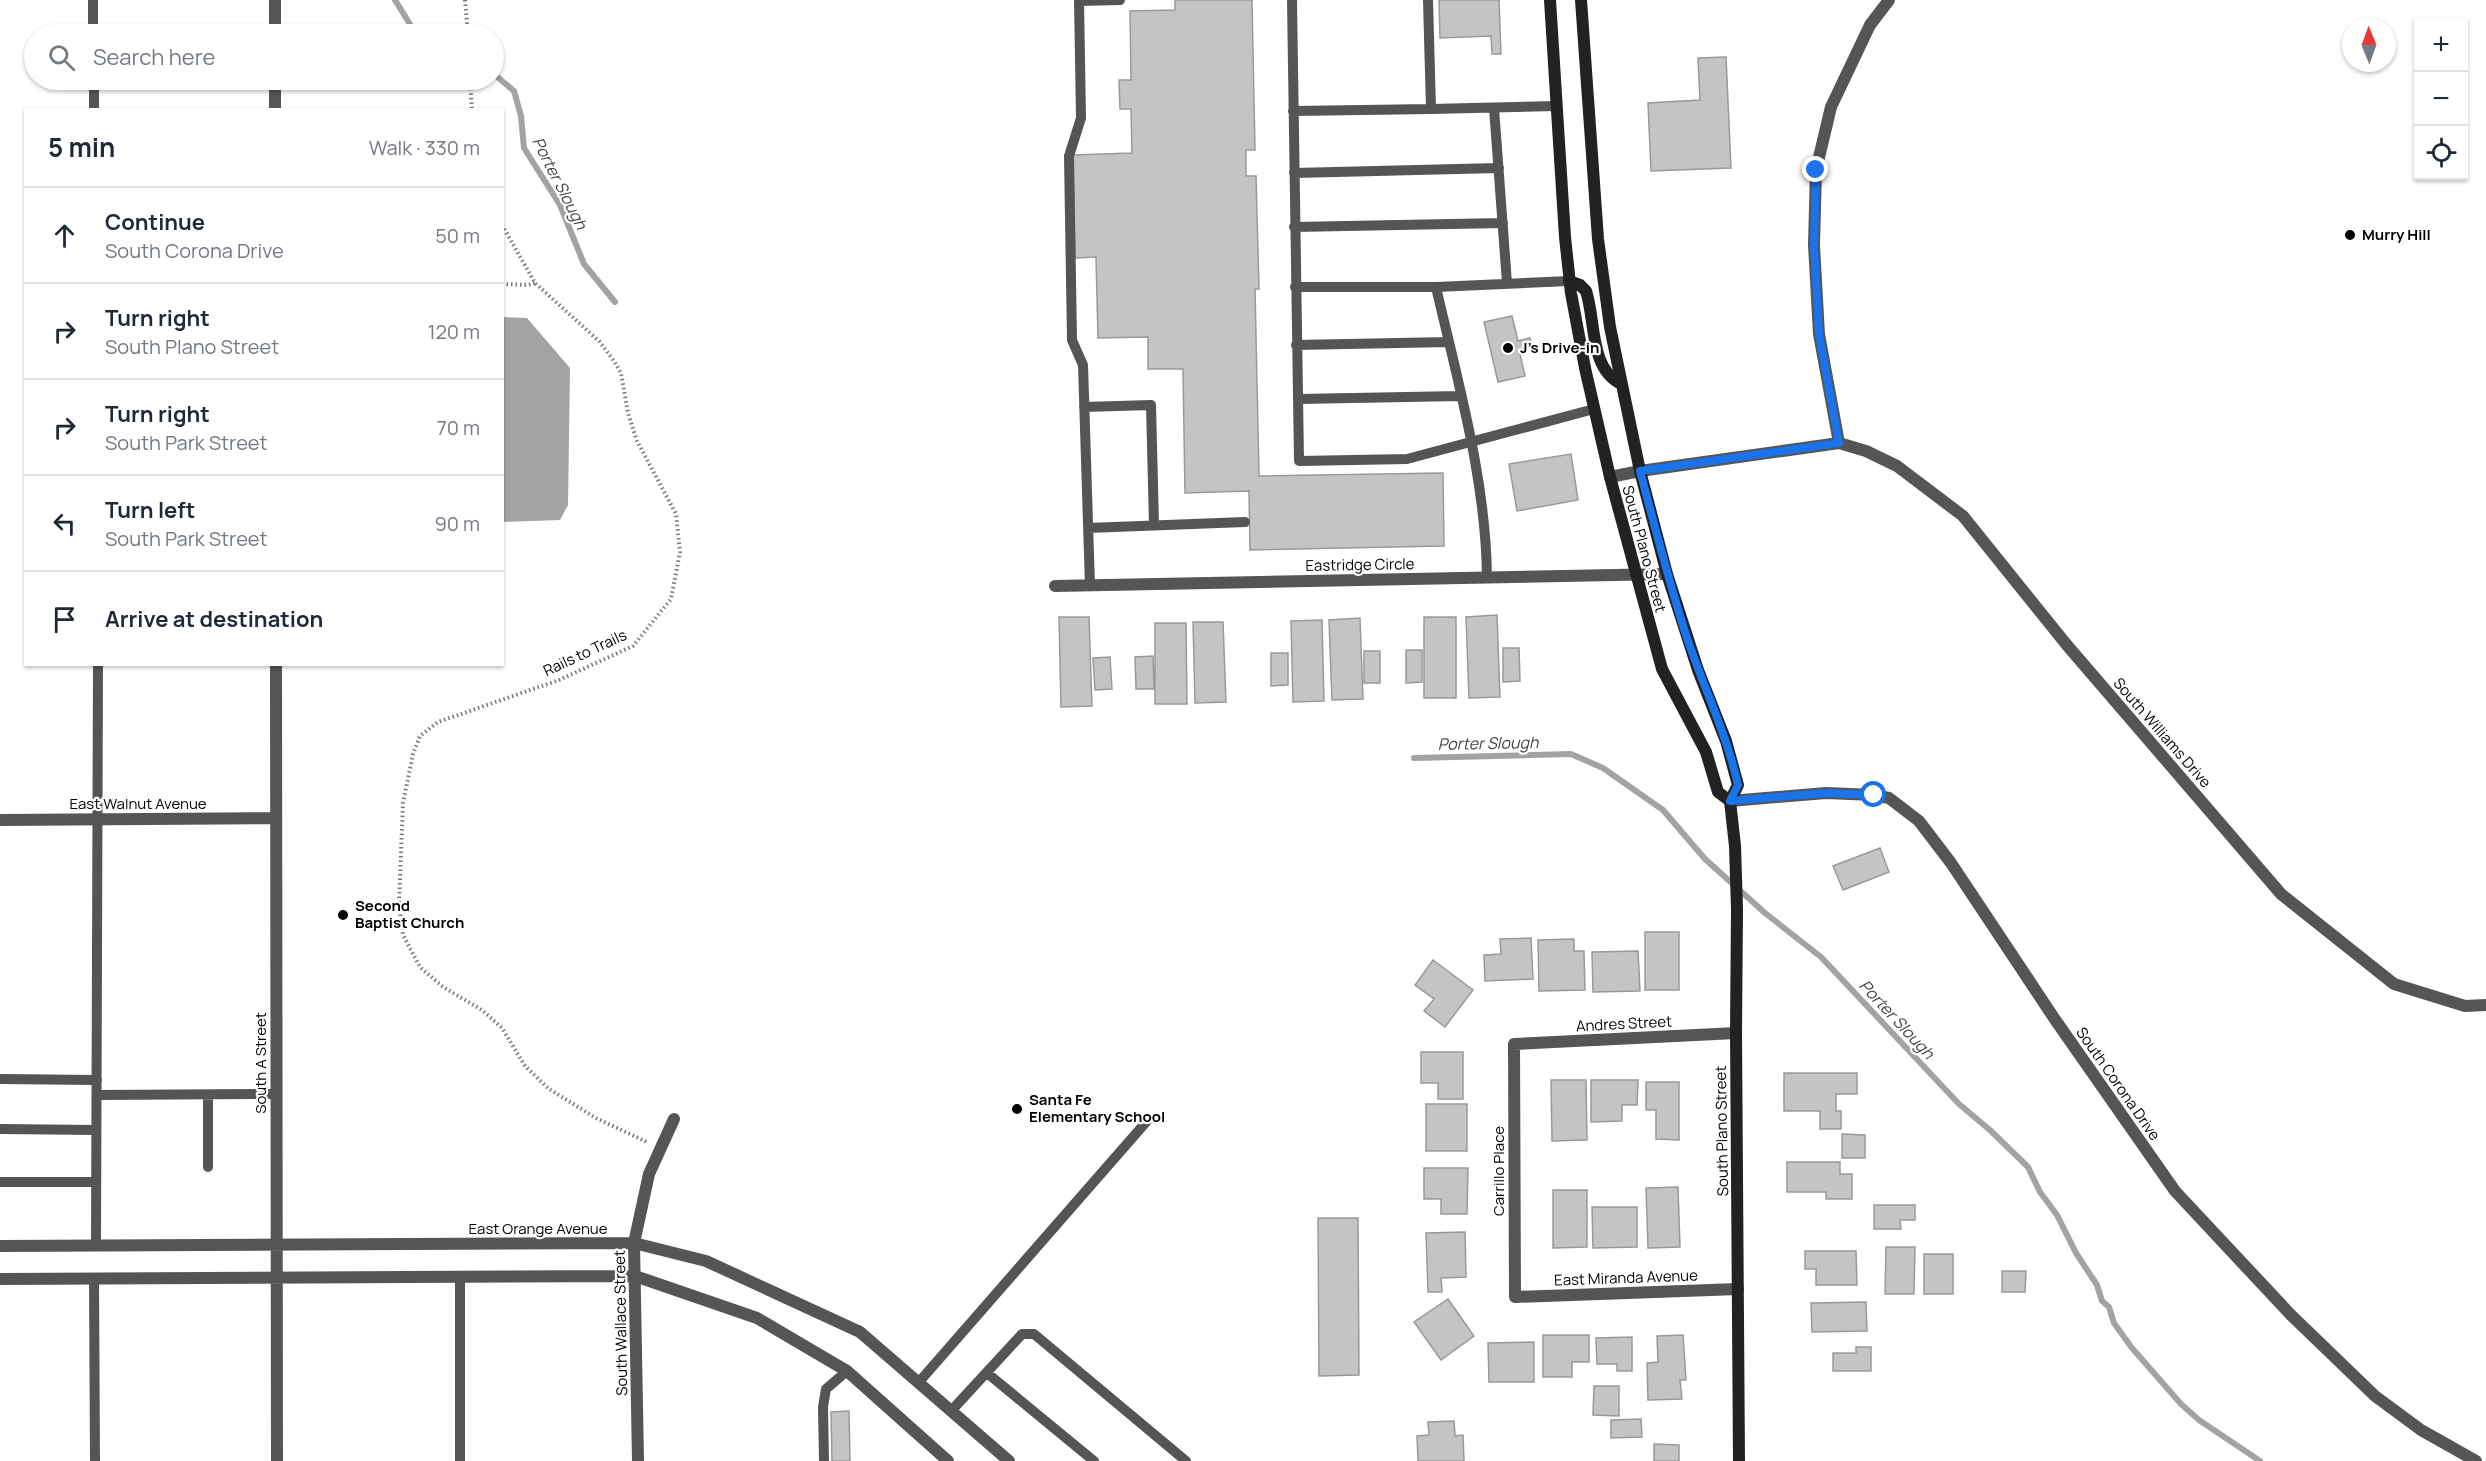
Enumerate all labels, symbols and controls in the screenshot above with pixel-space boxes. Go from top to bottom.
north arrow [2342,18,2396,72]
map controls [2414,18,2468,180]
button: + [2414,18,2468,72]
search box [24,24,504,90]
icon: search [45,41,78,74]
text: Search here [93,42,215,72]
button: − [2414,72,2468,126]
button: locate [2414,126,2468,180]
text: 5 min [48,129,115,165]
water label: Porter Slough [527,133,593,233]
text: Walk · 330 m [369,134,480,161]
route end [1802,156,1828,182]
text: Continue [105,207,205,237]
icon: ahead [48,219,81,252]
text: 50 m [435,222,480,249]
place label: Murry Hill [2362,224,2431,245]
marker: Murry Hill [2343,228,2357,242]
text: South Corona Drive [105,237,284,264]
text: Turn right [105,303,210,333]
icon: right [48,315,81,348]
text: 120 m [428,318,480,345]
text: South Plano Street [105,333,279,360]
place label: J's Drive-in [1520,337,1599,358]
marker: J's Drive-in [1501,341,1515,355]
text: Turn right [105,399,210,429]
icon: right [48,411,81,444]
text: 70 m [437,414,480,441]
text: South Park Street [105,429,268,456]
street label: South Plano Street [1617,483,1672,615]
text: Turn left [105,495,195,525]
icon: left [48,507,81,540]
text: 90 m [434,510,480,537]
text: South Park Street [105,525,268,552]
street label: Eastridge Circle [1305,553,1415,576]
icon: arrive [48,603,81,636]
text: Arrive at destination [105,604,323,634]
street label: Rails to Trails [540,624,630,681]
street label: South Williams Drive [2109,673,2216,792]
water label: Porter Slough [1437,731,1539,755]
route start [1860,781,1886,807]
street label: East Walnut Avenue [69,793,207,814]
place label: Second Baptist Church [355,895,464,933]
marker: Second Baptist Church [336,908,350,922]
water label: Porter Slough [1855,975,1940,1064]
street label: Andres Street [1575,1010,1673,1037]
street label: South A Street [250,1012,271,1114]
street label: South Corona Drive [2071,1023,2166,1145]
street label: South Plano Street [1710,1066,1733,1197]
place label: Santa Fe Elementary School [1029,1089,1165,1127]
marker: Santa Fe Elementary School [1010,1102,1024,1116]
street label: Carrillo Place [1488,1126,1509,1216]
street label: East Orange Avenue [469,1218,608,1239]
street label: South Wallace Street [609,1250,632,1396]
street label: East Miranda Avenue [1554,1264,1698,1291]

